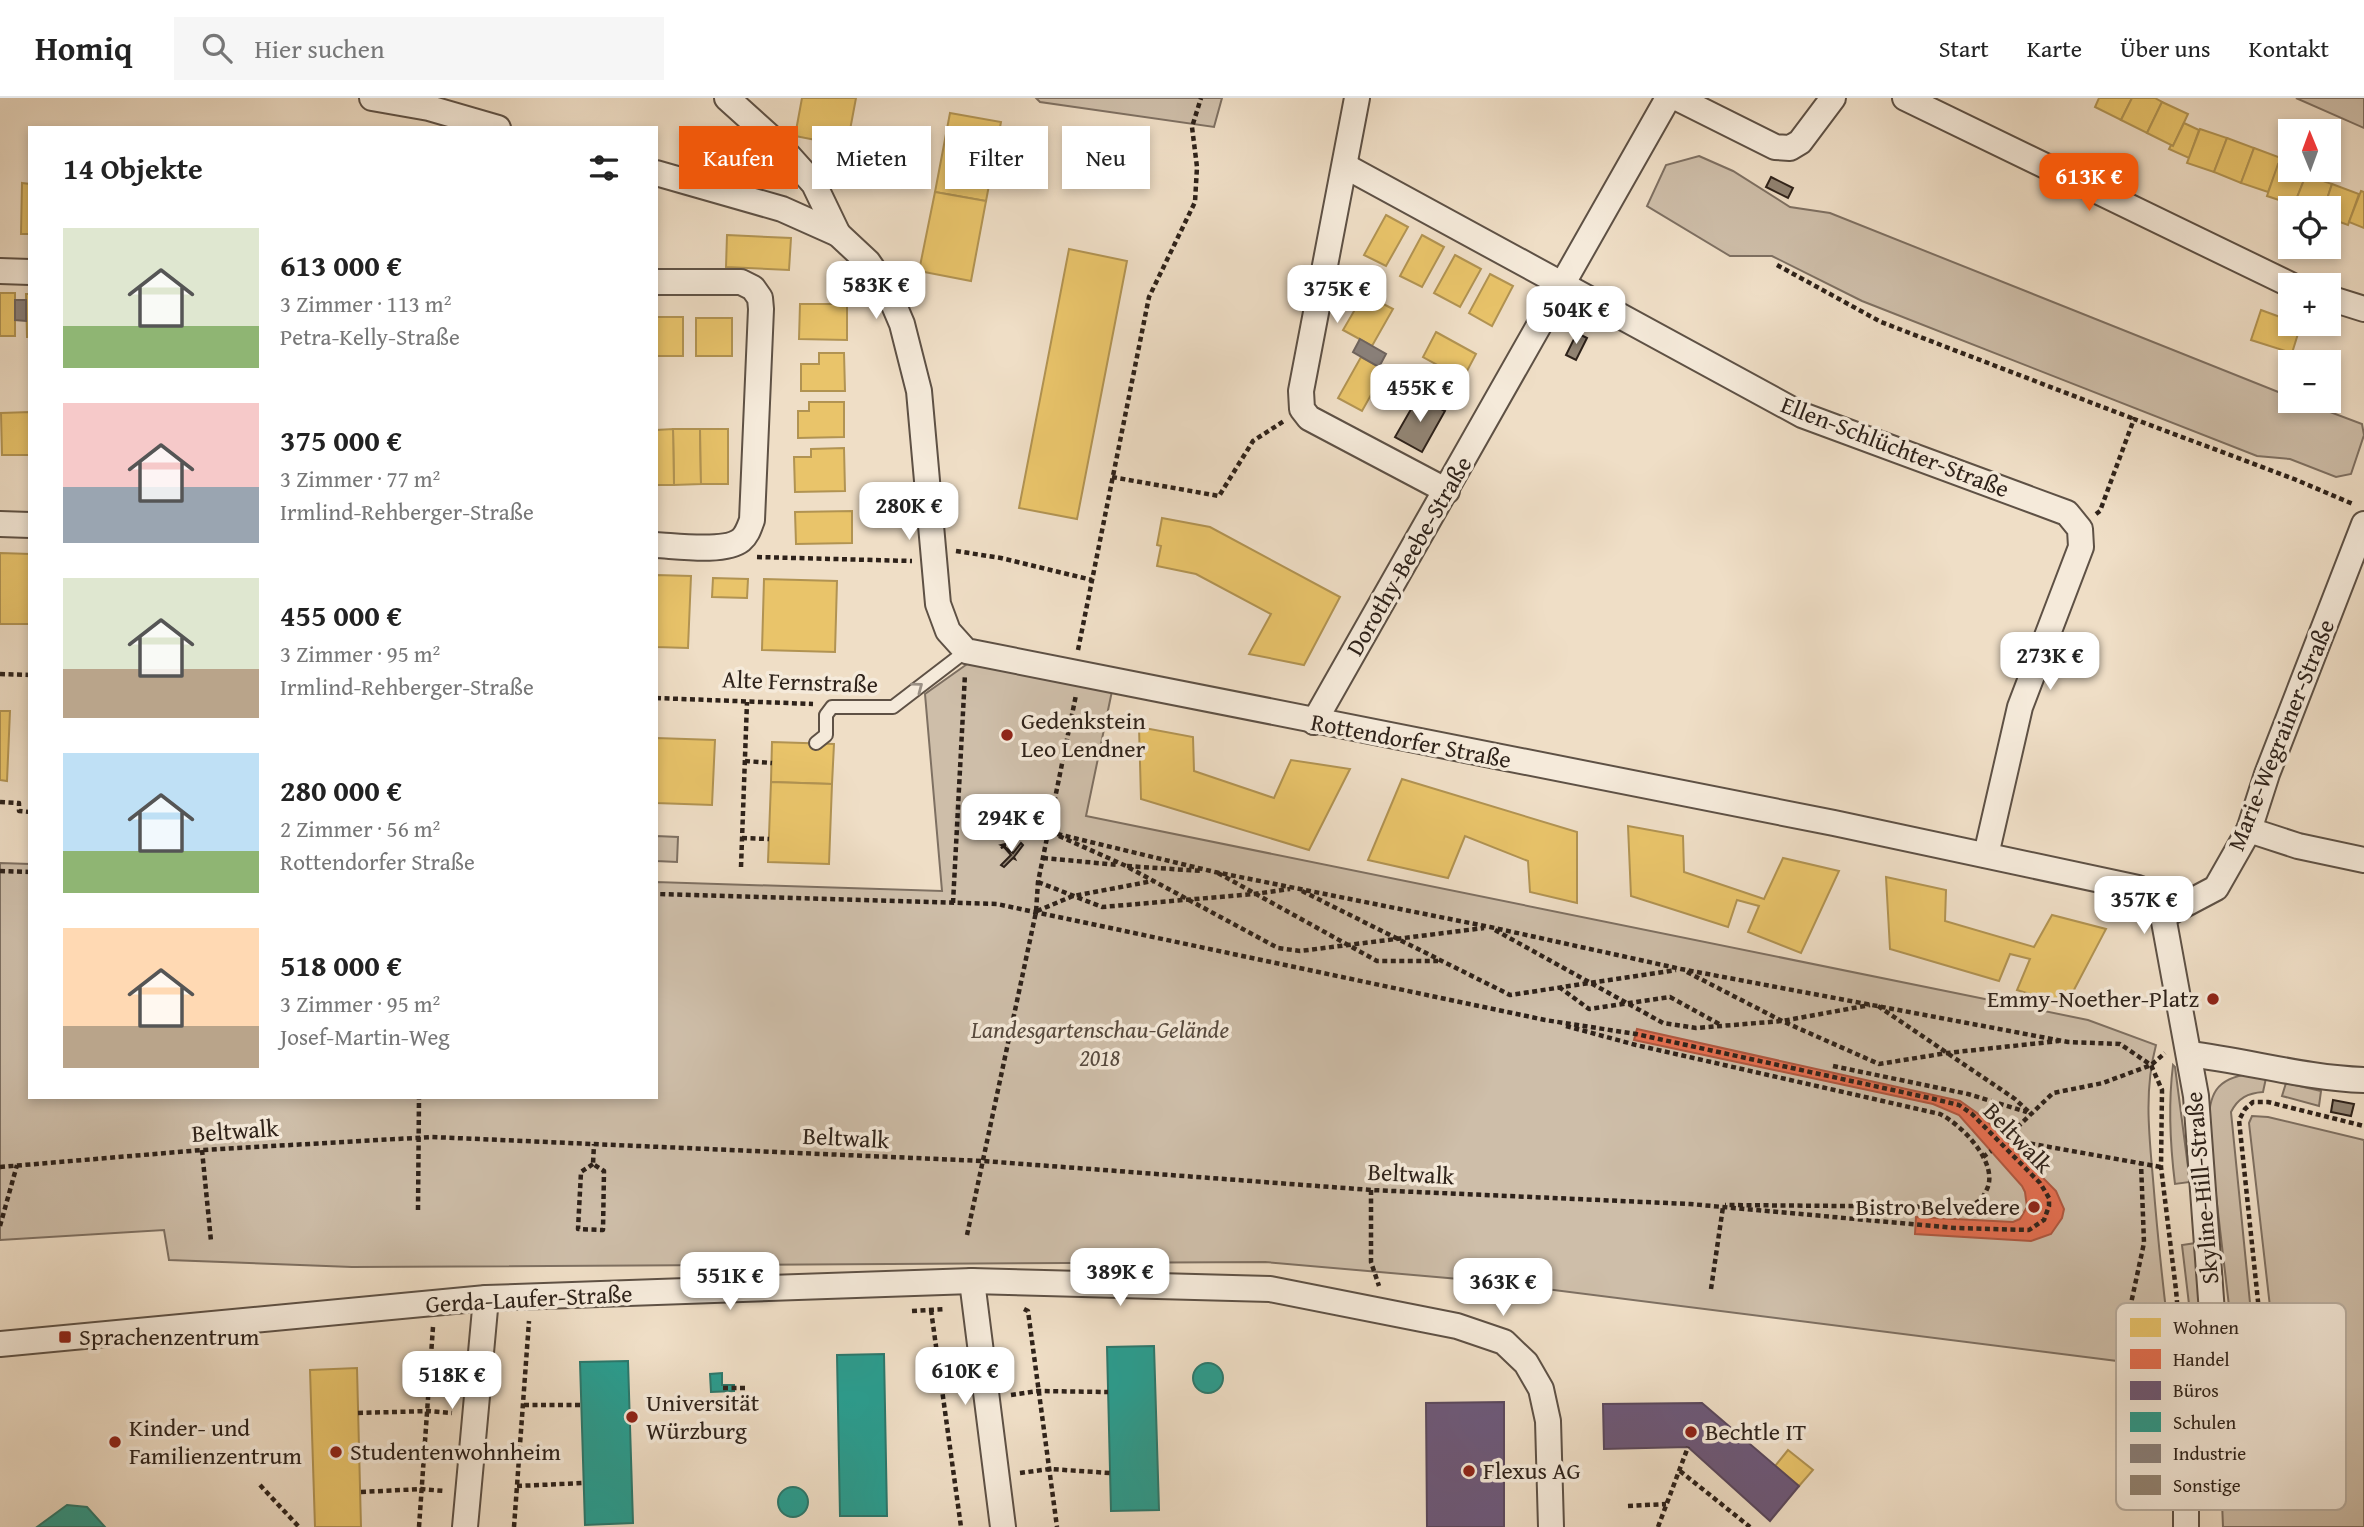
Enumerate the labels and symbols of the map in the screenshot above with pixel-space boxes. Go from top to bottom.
north arrow [2278,119,2342,182]
pin: 613K € [2032,153,2146,213]
pin: 583K € [819,262,933,321]
pin: 375K € [1280,266,1394,325]
pin: 504K € [1519,286,1633,346]
pin: 455K € [1363,364,1477,424]
street label: Ellen-Schlüchter-Straße [1776,387,2014,506]
street label: Dorothy-Beebe-Straße [1337,449,1480,662]
pin: 280K € [852,482,966,542]
street label: Marie-Wegrainer-Straße [2218,614,2343,856]
pin: 273K € [1993,632,2107,692]
street label: Alte Fernstraße [721,661,879,702]
one-way arrow [911,683,923,696]
place label: Gedenkstein Leo Lendner [1021,703,1146,766]
street label: Rottendorfer Straße [1308,704,1514,777]
marker: Gedenkstein Leo Lendner [999,727,1015,743]
pin: 294K € [954,794,1068,854]
pin: 357K € [2087,876,2201,936]
place label: Emmy-Noether-Platz [1987,981,2199,1016]
marker: Emmy-Noether-Platz [2205,991,2221,1007]
park label: Landesgartenschau-Gelände 2018 [970,1012,1229,1075]
street label: Skyline-Hill-Straße [2176,1090,2227,1286]
street label: Beltwalk [1976,1094,2062,1182]
street label: Beltwalk [190,1110,280,1151]
street label: Beltwalk [802,1118,891,1157]
street label: Beltwalk [1367,1154,1456,1193]
place label: Bistro Belvedere [1855,1189,2020,1224]
marker: Bistro Belvedere [2026,1199,2042,1215]
pin: 389K € [1063,1248,1177,1308]
pin: 551K € [673,1252,787,1312]
pin: 363K € [1446,1258,1560,1318]
street label: Gerda-Laufer-Straße [425,1276,633,1321]
legend [2116,1303,2346,1510]
text: Wohnen [2173,1313,2239,1341]
place label: Sprachenzentrum [79,1319,260,1354]
marker: Sprachenzentrum [57,1329,73,1345]
text: Handel [2173,1345,2230,1373]
pin: 610K € [908,1348,1022,1407]
pin: 518K € [395,1352,509,1411]
text: Büros [2173,1376,2219,1404]
place label: Universität Würzburg [646,1385,760,1448]
text: Schulen [2173,1408,2237,1436]
marker: Universität Würzburg [624,1409,640,1425]
place label: Kinder- und Familienzentrum [129,1410,302,1473]
place label: Bechtle IT [1705,1414,1806,1449]
marker: Bechtle IT [1683,1424,1699,1440]
marker: Kinder- und Familienzentrum [107,1434,123,1450]
place label: Studentenwohnheim [350,1434,561,1469]
text: Industrie [2173,1439,2246,1467]
marker: Studentenwohnheim [328,1444,344,1460]
place label: Flexus AG [1483,1453,1581,1488]
marker: Flexus AG [1461,1463,1477,1479]
text: Sonstige [2173,1471,2241,1499]

